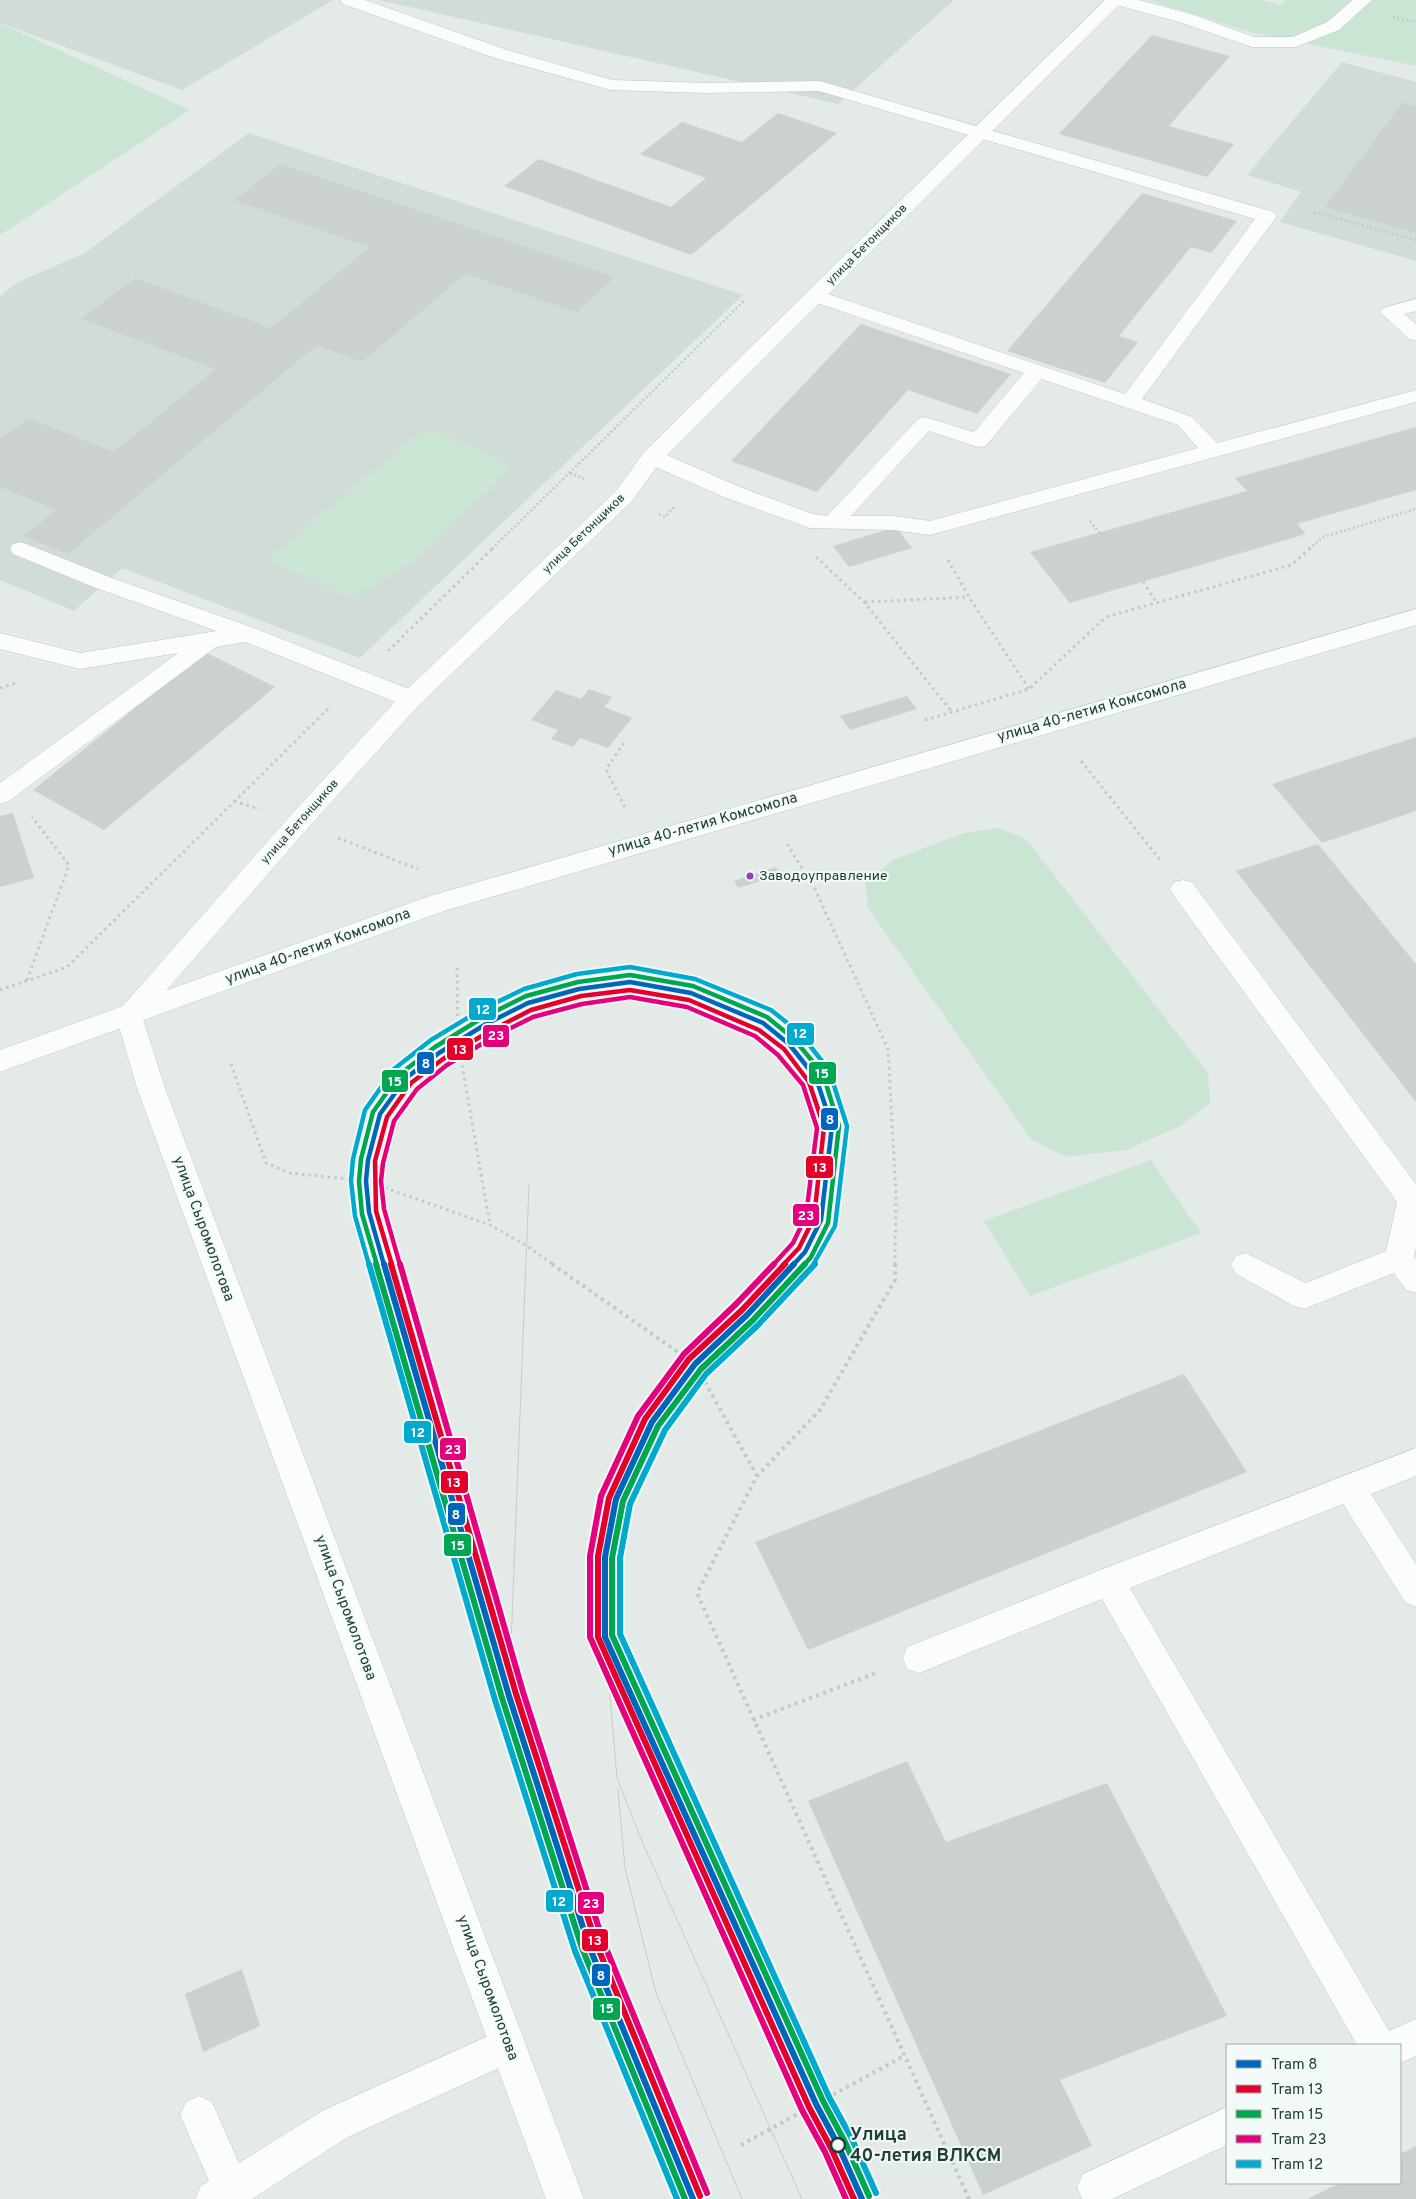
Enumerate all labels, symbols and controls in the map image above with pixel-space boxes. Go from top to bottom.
street label: улица Бетонщиков [823,201,911,289]
street label: улица Бетонщиков [539,490,629,578]
street label: улица 40-летия Комсомола [995,675,1189,747]
street label: улица Бетонщиков [258,776,342,868]
street label: улица 40-летия Комсомола [606,789,800,861]
place label: Заводоуправление [759,868,888,885]
marker: Заводоуправление [745,871,755,881]
street label: улица 40-летия Комсомола [223,905,413,989]
line badge: 12 [468,997,497,1021]
text: 12 [476,1002,490,1019]
line badge: 12 [786,1022,815,1046]
line badge: 23 [482,1024,510,1048]
text: 12 [793,1026,807,1043]
text: 23 [488,1028,504,1045]
line badge: 13 [446,1037,474,1061]
text: 13 [453,1042,467,1059]
line badge: 8 [416,1051,435,1075]
text: 8 [422,1056,430,1073]
line badge: 15 [808,1061,837,1085]
text: 15 [815,1066,829,1083]
line badge: 15 [381,1069,409,1093]
text: 15 [388,1074,402,1091]
line badge: 8 [820,1107,839,1131]
text: 8 [826,1112,834,1129]
street label: улица Сыромолотова [168,1154,238,1304]
line badge: 13 [805,1155,834,1179]
text: 13 [813,1160,827,1177]
line badge: 23 [792,1203,820,1227]
text: 23 [798,1208,814,1225]
line badge: 12 [403,1420,432,1444]
text: 12 [411,1425,425,1442]
line badge: 23 [439,1437,467,1461]
text: 23 [445,1442,461,1459]
line badge: 13 [440,1470,469,1494]
text: 13 [447,1475,461,1492]
line badge: 8 [447,1502,466,1526]
text: 8 [452,1507,460,1524]
street label: улица Сыромолотова [310,1533,380,1683]
line badge: 15 [443,1533,472,1557]
text: 15 [451,1538,465,1555]
line badge: 12 [545,1889,574,1913]
line badge: 23 [577,1891,605,1915]
text: 12 [552,1894,566,1911]
text: 23 [583,1896,599,1913]
street label: улица Сыромолотова [452,1913,522,2063]
line badge: 13 [581,1928,609,1952]
text: 13 [588,1933,602,1950]
line badge: 8 [591,1963,611,1987]
text: 8 [597,1968,605,1985]
line badge: 15 [592,1997,621,2021]
text: 15 [600,2001,614,2018]
legend [1226,2044,1401,2184]
text: Tram 8 [1271,2056,1317,2075]
text: Tram 13 [1271,2081,1323,2100]
text: Tram 15 [1271,2106,1323,2125]
place label: Улица 40-летия ВЛКСМ [850,2124,1001,2168]
text: Tram 23 [1271,2131,1327,2150]
marker: Улица 40-летия ВЛКСМ [830,2137,846,2153]
text: Tram 12 [1271,2156,1323,2175]

